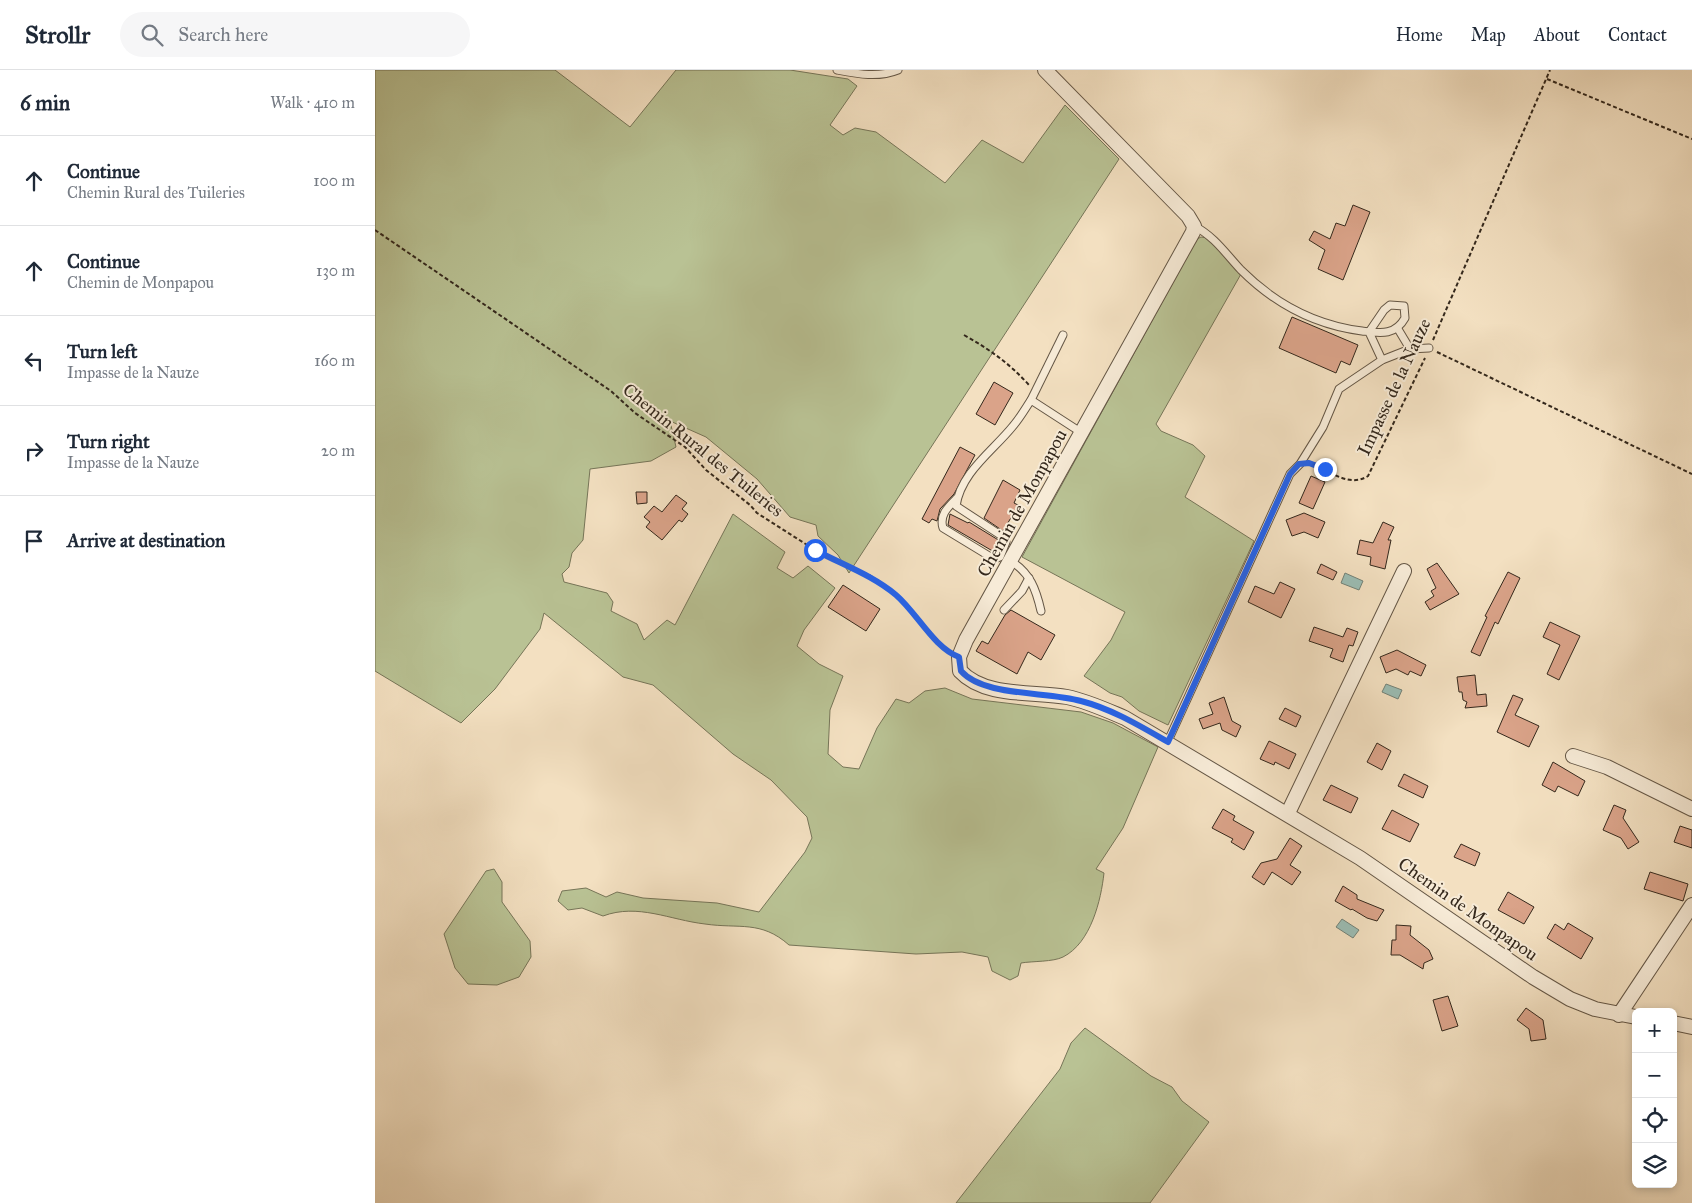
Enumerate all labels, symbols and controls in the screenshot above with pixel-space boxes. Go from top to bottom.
search box [120,12,470,57]
text: Strollr [25,20,90,50]
icon: search [138,21,166,49]
text: Search here [178,23,268,46]
text: Home [1396,24,1443,46]
text: Map [1471,24,1506,46]
text: About [1534,24,1580,46]
text: Contact [1608,24,1667,46]
text: 6 min [20,90,70,116]
text: Walk · 410 m [270,93,355,112]
text: Continue [67,160,140,183]
icon: ahead [20,167,48,195]
text: 100 m [313,171,355,190]
text: Chemin Rural des Tuileries [67,183,245,202]
text: Continue [67,250,140,273]
icon: ahead [20,257,48,285]
text: 130 m [316,261,355,280]
text: Chemin de Monpapou [67,273,214,292]
street label: Impasse de la Nauze [1353,315,1435,459]
text: Turn left [67,340,137,363]
icon: left [20,347,48,375]
text: 160 m [314,351,355,370]
text: Impasse de la Nauze [67,363,199,382]
street label: Chemin Rural des Tuileries [618,378,788,522]
street label: Chemin de Monpapou [972,425,1072,581]
text: Turn right [67,430,150,453]
icon: right [20,437,48,465]
text: 20 m [321,441,355,460]
text: Impasse de la Nauze [67,453,199,472]
route end [1314,458,1337,481]
icon: arrive [20,527,48,555]
text: Arrive at destination [67,529,225,552]
route start [804,539,827,562]
street label: Chemin de Monpapou [1394,853,1542,966]
map controls [1632,1008,1677,1188]
button: + [1632,1008,1677,1053]
button: − [1632,1053,1677,1098]
button: locate [1632,1098,1677,1143]
button: layers [1632,1143,1677,1188]

